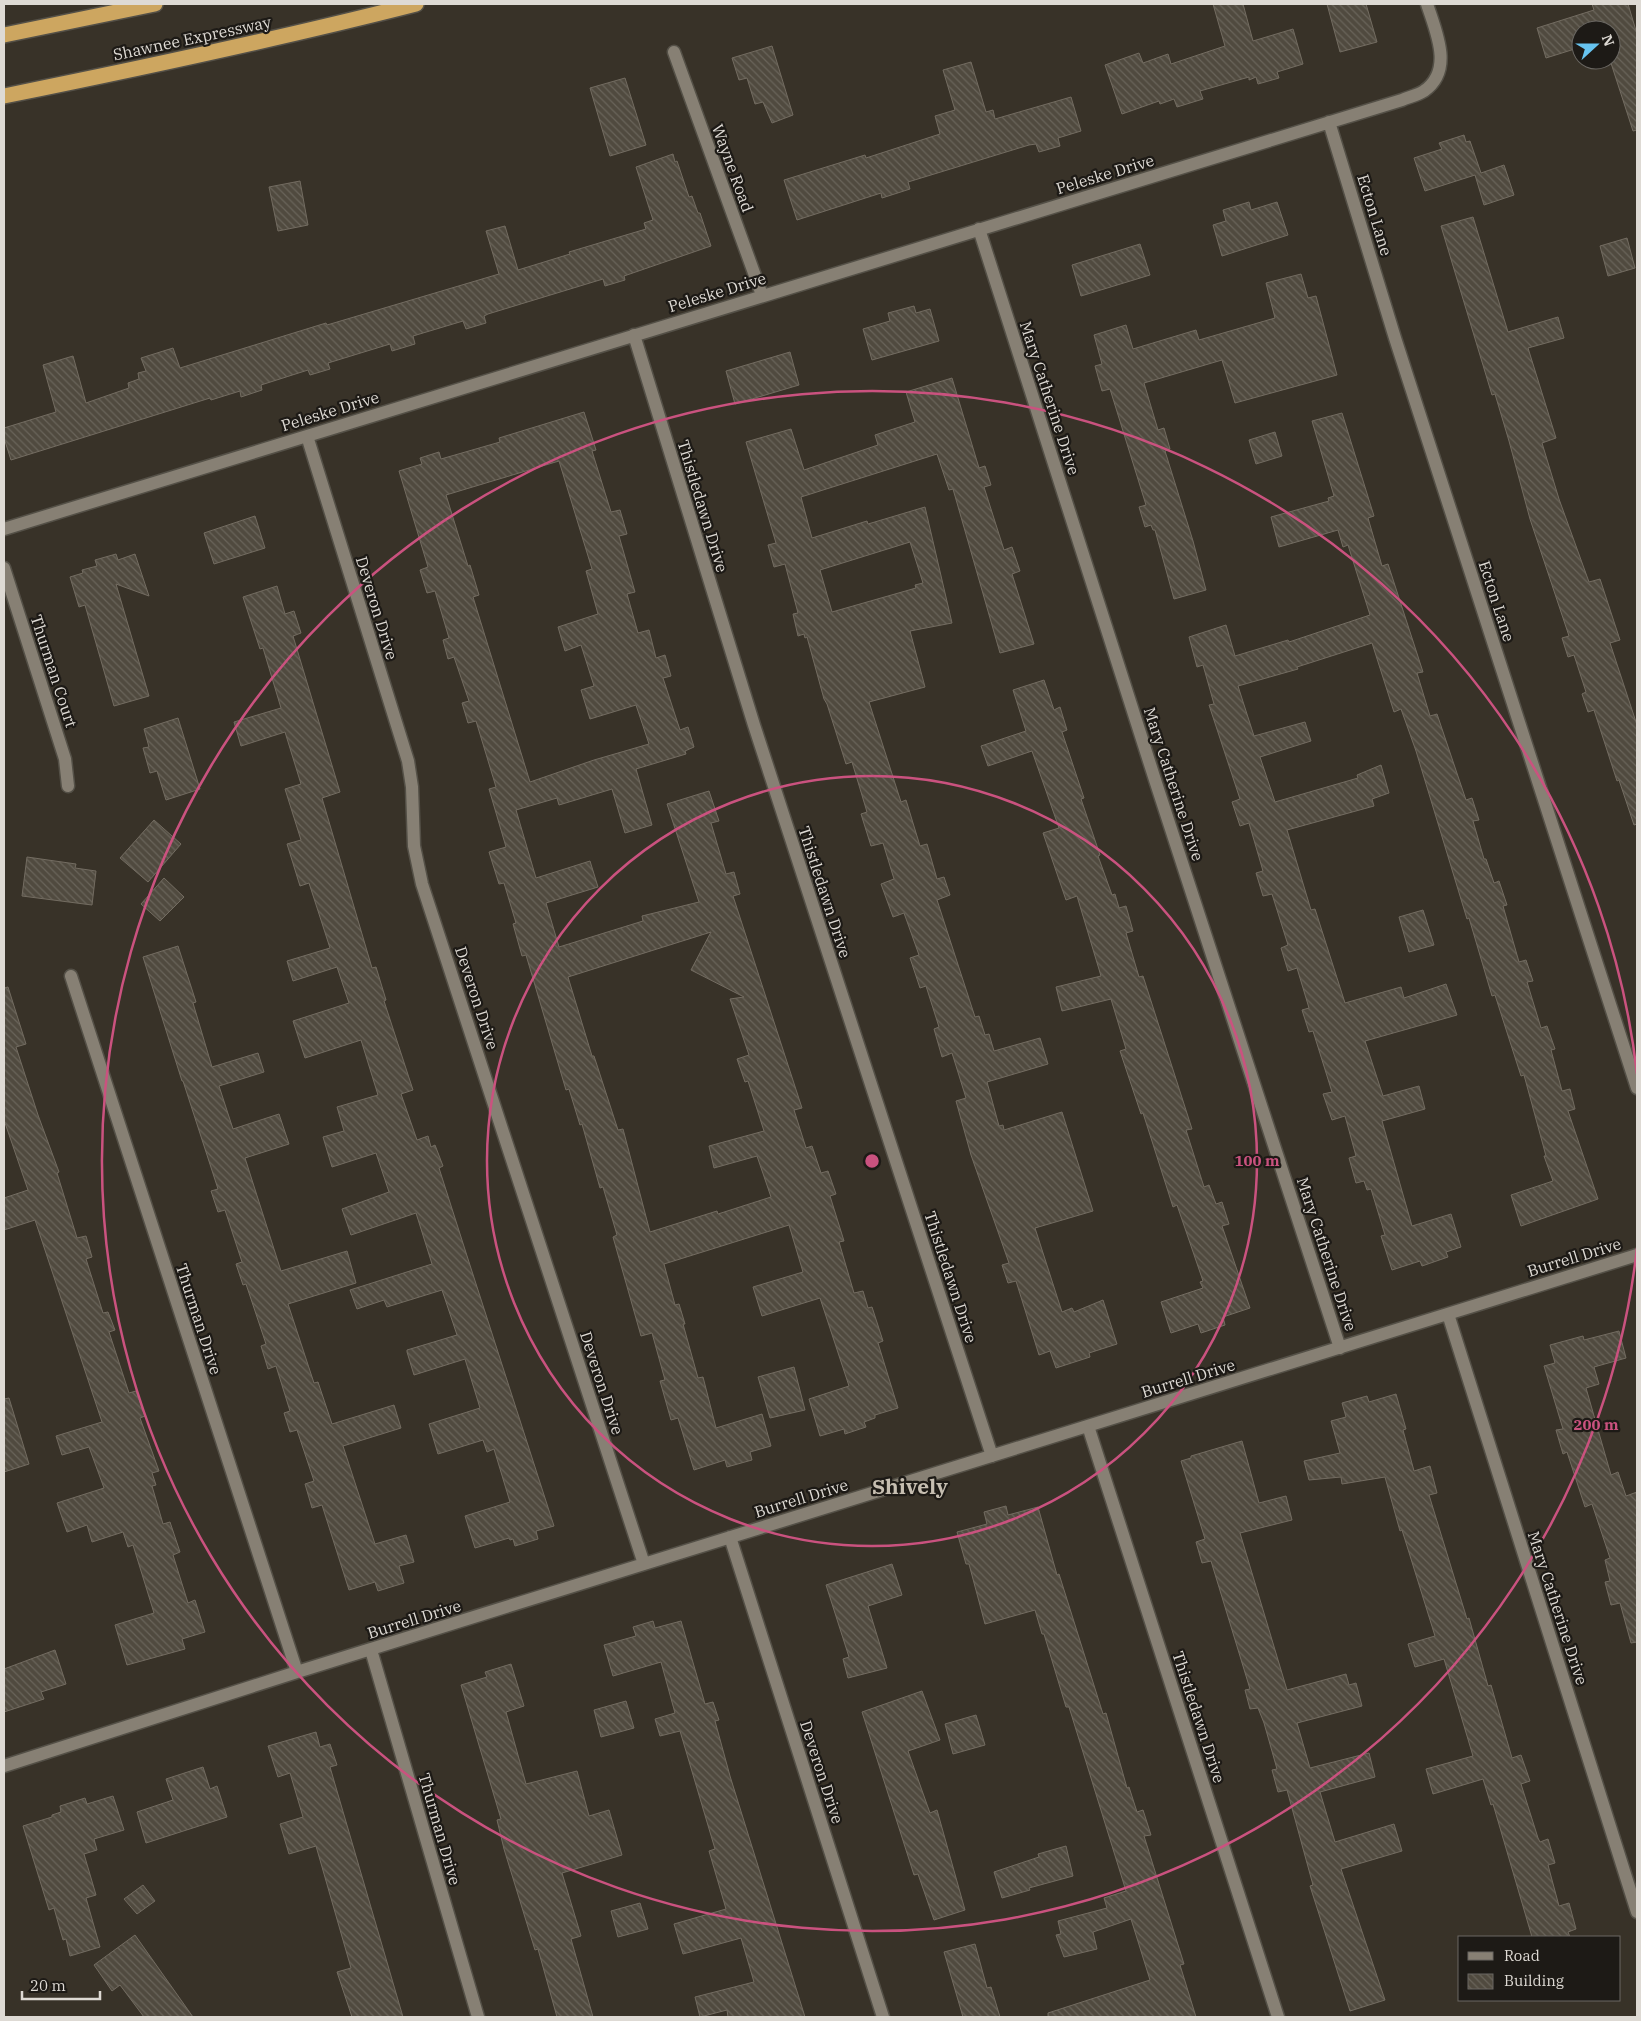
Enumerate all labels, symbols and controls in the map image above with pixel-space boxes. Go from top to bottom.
street label: Shawnee Expressway [111,11,273,65]
north arrow [1571,20,1621,70]
text: N [1598,32,1619,49]
street label: Wayne Road [708,121,758,215]
street label: Peleske Drive [1054,150,1156,198]
street label: Ecton Lane [1353,172,1397,258]
street label: Peleske Drive [666,268,768,316]
street label: Mary Catherine Drive [1016,319,1084,477]
street label: Peleske Drive [279,387,381,435]
street label: Thistledawn Drive [673,437,733,575]
street label: Deveron Drive [352,554,402,662]
street label: Ecton Lane [1475,558,1519,644]
street label: Thurman Court [26,612,82,730]
street label: Mary Catherine Drive [1140,705,1208,863]
street label: Thistledawn Drive [794,824,856,960]
street label: Deveron Drive [451,944,503,1052]
text: 100 m [1234,1151,1280,1170]
centre of rings [863,1152,881,1170]
street label: Mary Catherine Drive [1293,1175,1361,1333]
street label: Thistledawn Drive [920,1209,982,1345]
street label: Burrell Drive [1525,1233,1623,1281]
street label: Thurman Drive [172,1261,226,1377]
street label: Deveron Drive [576,1329,628,1437]
street label: Burrell Drive [1139,1354,1237,1402]
text: 200 m [1573,1415,1619,1434]
district label: Shively [872,1472,948,1500]
street label: Burrell Drive [752,1474,850,1522]
street label: Mary Catherine Drive [1524,1529,1592,1687]
street label: Burrell Drive [365,1595,463,1643]
street label: Thistledawn Drive [1168,1649,1230,1785]
street label: Deveron Drive [796,1718,848,1826]
street label: Thurman Drive [414,1771,466,1887]
legend [1458,1936,1621,2001]
text: Road [1504,1946,1540,1965]
scale bar [22,1968,100,2000]
text: Building [1504,1971,1564,1990]
text: 20 m [30,1976,66,1995]

